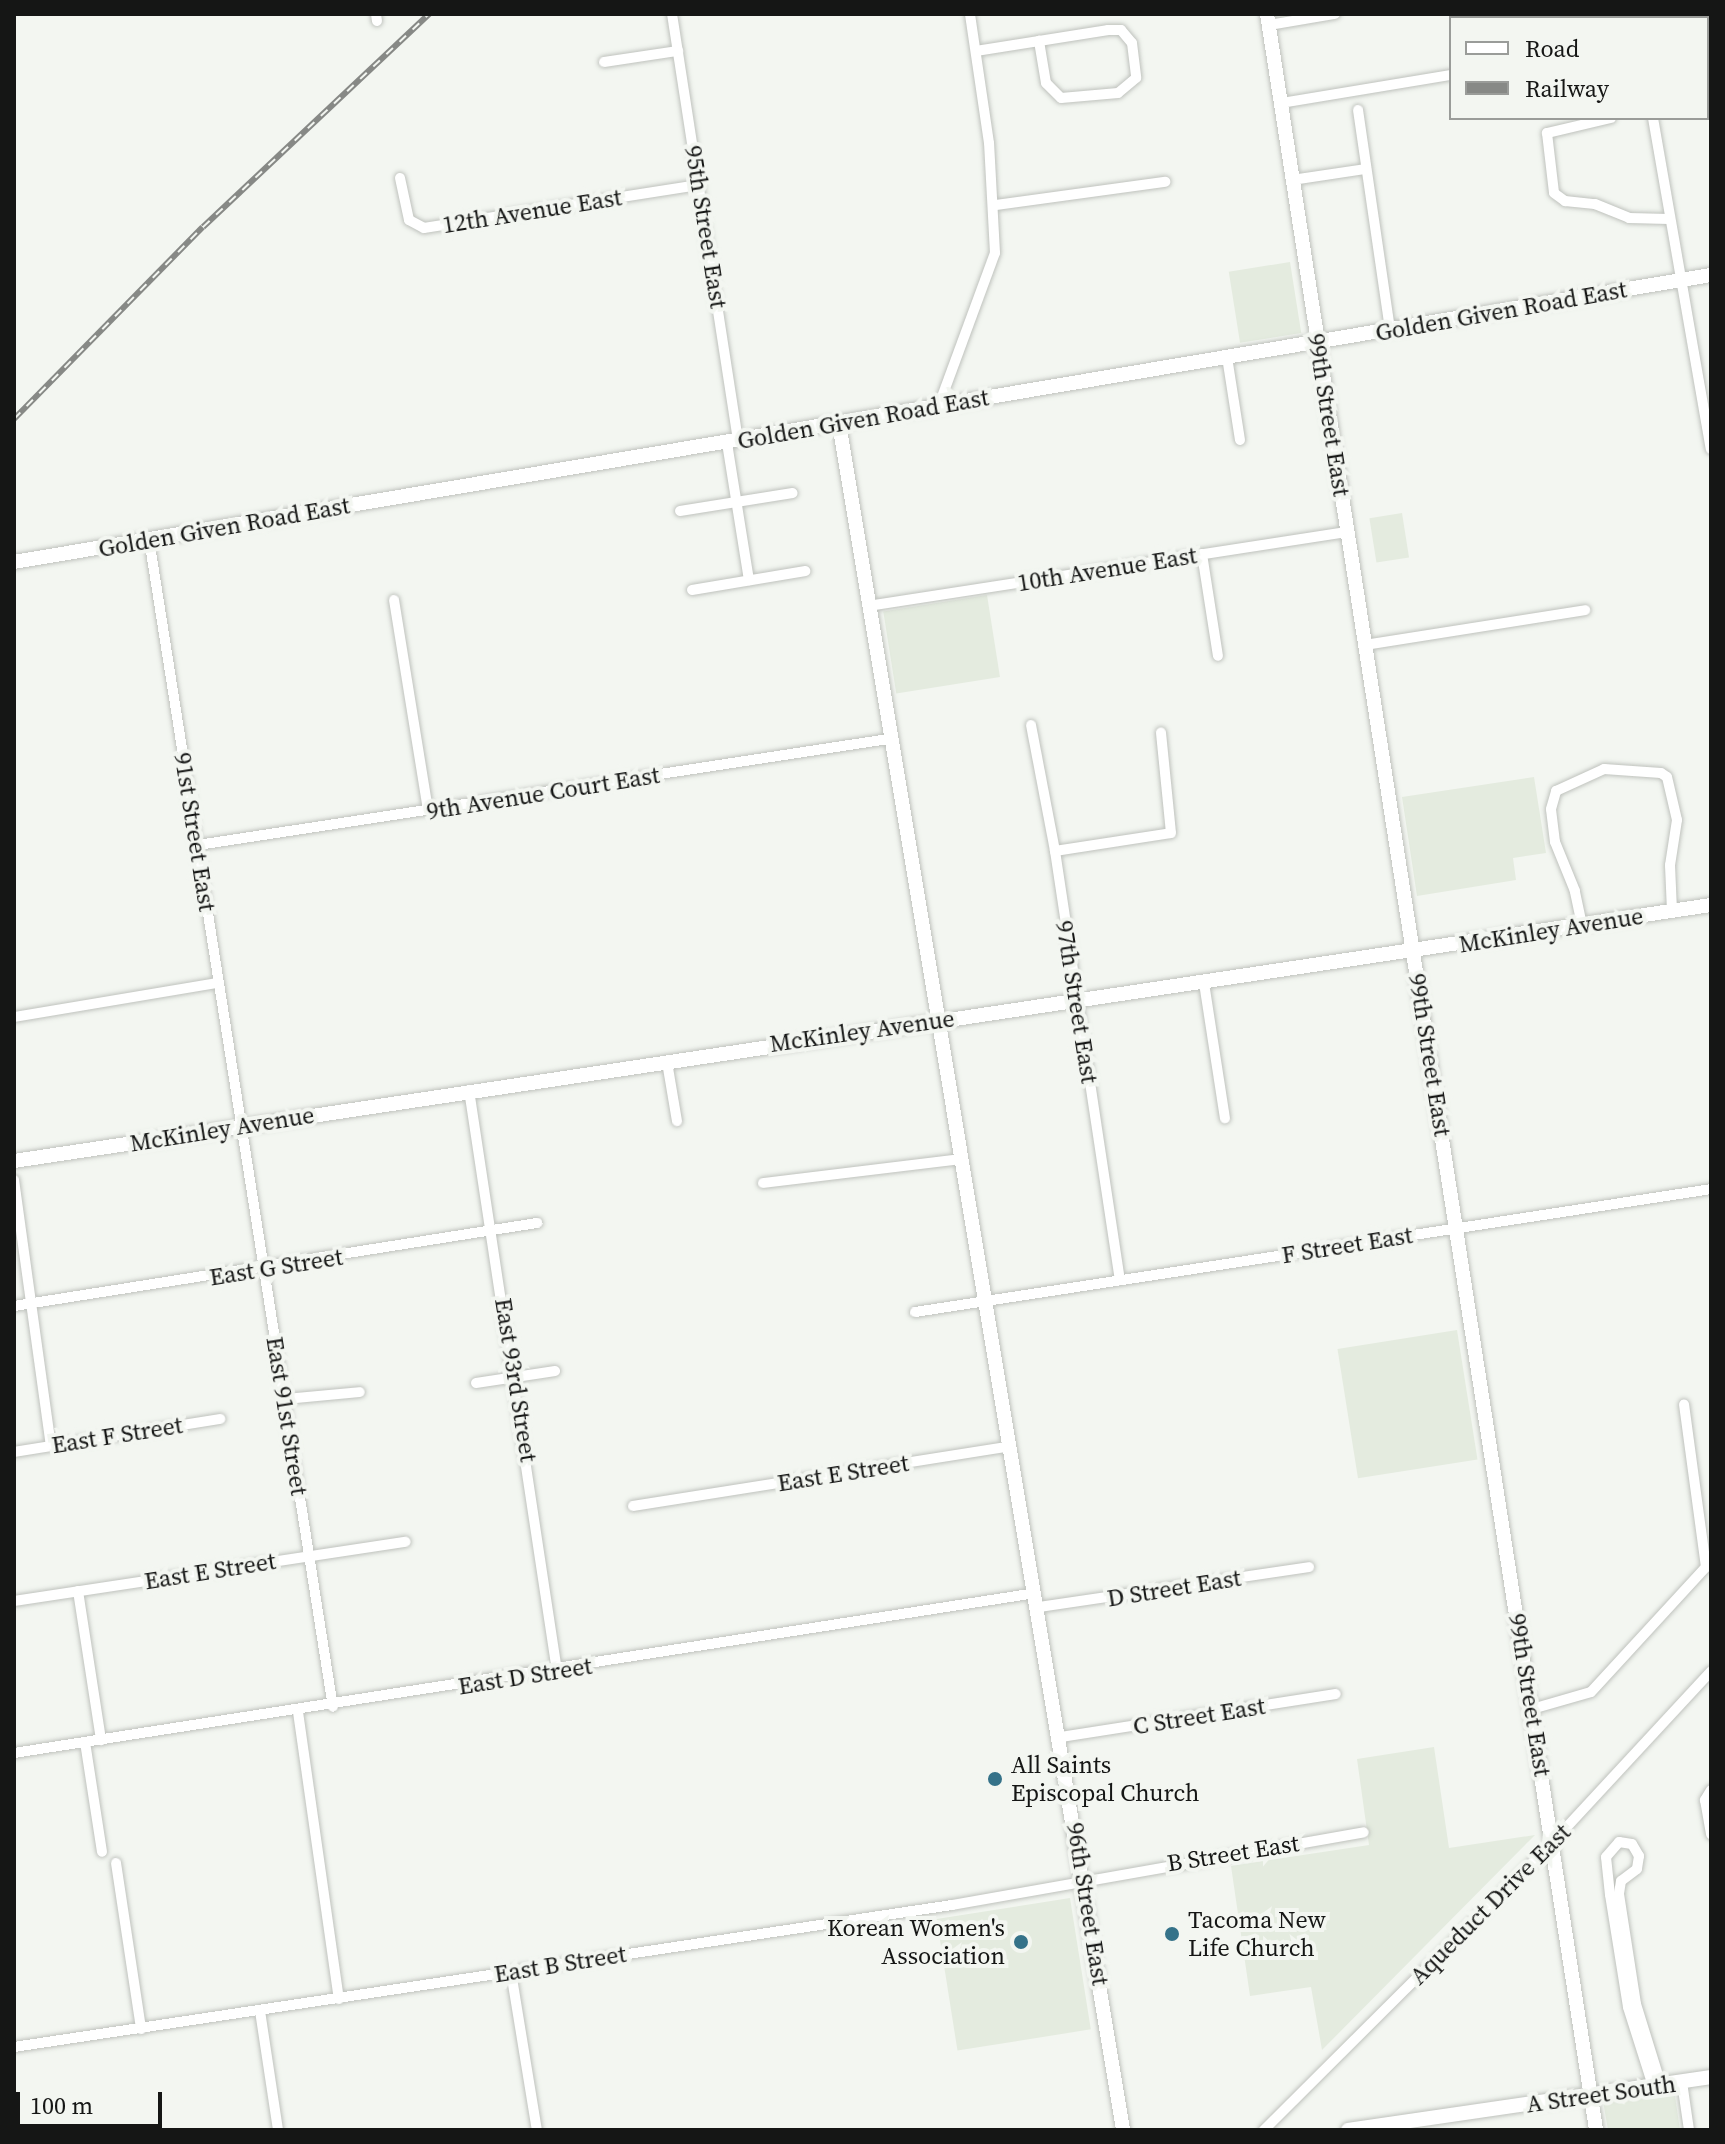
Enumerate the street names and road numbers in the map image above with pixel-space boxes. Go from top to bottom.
street label: 95th Street East [679,144,733,310]
street label: 12th Avenue East [440,183,624,239]
street label: Golden Given Road East [1373,275,1629,347]
street label: 99th Street East [1302,332,1356,498]
street label: Golden Given Road East [735,383,991,455]
street label: Golden Given Road East [96,491,352,563]
street label: 10th Avenue East [1015,541,1199,597]
street label: 91st Street East [168,751,222,913]
street label: 9th Avenue Court East [425,760,661,826]
street label: McKinley Avenue [1457,901,1645,959]
street label: 97th Street East [1050,919,1104,1085]
street label: 99th Street East [1403,972,1457,1138]
street label: McKinley Avenue [768,1004,956,1058]
street label: McKinley Avenue [128,1100,316,1158]
street label: F Street East [1280,1220,1414,1270]
street label: East G Street [207,1242,345,1292]
street label: East 93rd Street [489,1296,543,1464]
street label: East 91st Street [260,1335,314,1497]
street label: East F Street [50,1410,184,1460]
street label: East E Street [775,1448,911,1498]
street label: East E Street [142,1546,278,1596]
street label: D Street East [1105,1563,1243,1613]
street label: 99th Street East [1503,1612,1557,1778]
street label: East D Street [456,1651,594,1701]
street label: C Street East [1131,1691,1267,1741]
street label: Aqueduct Drive East [1404,1818,1576,1990]
street label: 96th Street East [1061,1821,1115,1987]
street label: B Street East [1165,1828,1301,1878]
street label: East B Street [492,1939,628,1989]
street label: A Street South [1524,2069,1678,2119]

